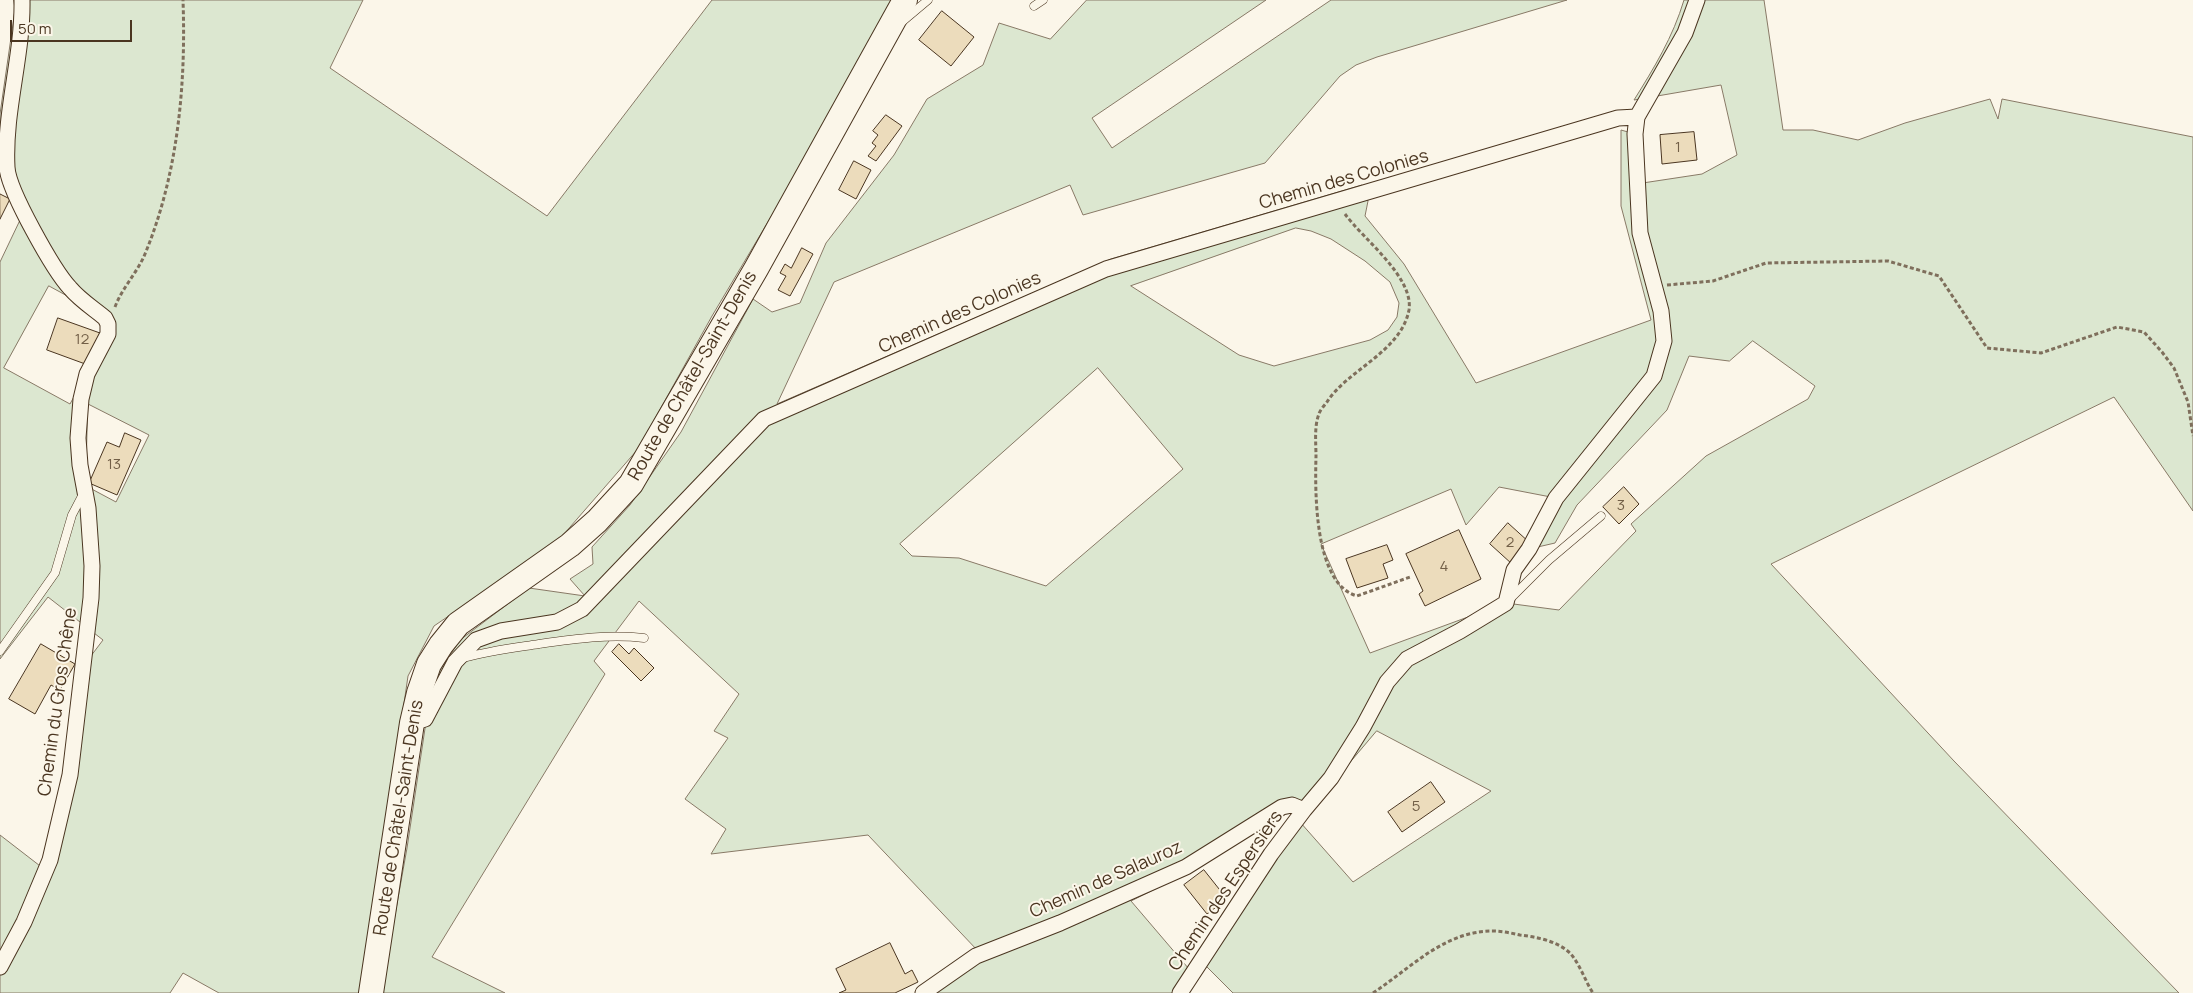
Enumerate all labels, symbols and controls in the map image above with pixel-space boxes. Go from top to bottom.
scale bar [12,10,135,42]
text: 50 m [18,18,52,39]
house number: 1 [1675,139,1681,157]
street label: Chemin des Colonies [1257,145,1431,215]
street label: Route de Châtel-Saint-Denis [624,267,762,485]
street label: Chemin des Colonies [876,268,1044,358]
house number: 12 [75,331,89,349]
house number: 13 [107,456,121,474]
house number: 3 [1617,497,1625,515]
house number: 2 [1506,534,1514,552]
house number: 4 [1440,558,1448,576]
street label: Chemin du Gros Chêne [34,606,82,798]
street label: Route de Châtel-Saint-Denis [370,698,428,938]
house number: 5 [1412,798,1420,816]
street label: Chemin des Espersiers [1164,807,1288,975]
street label: Chemin de Salauroz [1026,837,1186,923]

